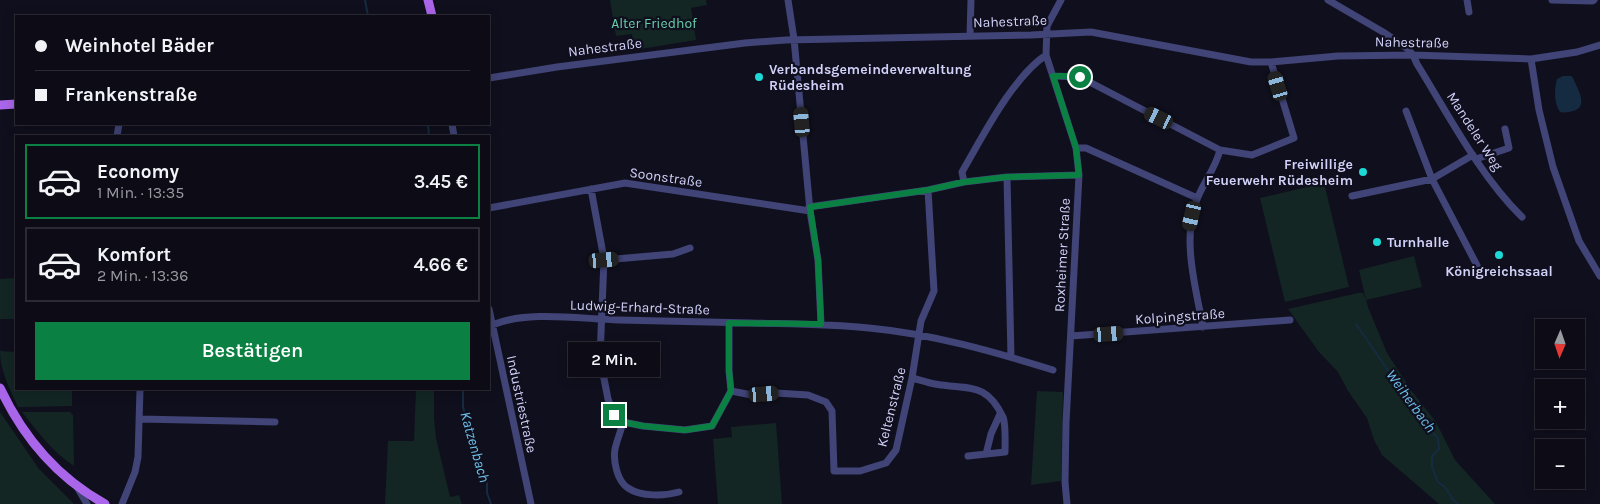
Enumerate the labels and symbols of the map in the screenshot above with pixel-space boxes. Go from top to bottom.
street label: Nahestraße [973,12,1047,31]
park label: Alter Friedhof [611,15,697,32]
street label: Nahestraße [1375,33,1449,52]
street label: Nahestraße [567,35,643,60]
place label: Verbandsgemeindeverwaltung Rüdesheim [769,61,971,94]
route start [1069,66,1091,88]
car [1266,69,1289,103]
marker: Verbandsgemeindeverwaltung Rüdesheim [753,71,765,83]
street label: Mandeler Weg [1443,89,1506,174]
car [1142,105,1175,131]
car [793,106,810,138]
place label: Freiwillige Feuerwehr Rüdesheim [1206,156,1353,189]
street label: Soonstraße [628,164,703,191]
marker: Freiwillige Feuerwehr Rüdesheim [1357,166,1369,178]
street label: Roxheimer Straße [1051,198,1074,312]
car [1181,200,1202,232]
place label: Turnhalle [1387,234,1449,251]
marker: Turnhalle [1371,236,1383,248]
marker: Königreichssaal [1493,249,1505,261]
car [588,251,619,269]
place label: Königreichssaal [1445,263,1553,280]
street label: Ludwig-Erhard-Straße [570,297,710,318]
street label: Kolpingstraße [1135,305,1225,328]
north arrow [1535,319,1585,369]
car [1093,325,1124,343]
callout: 2 Min. [568,342,660,378]
street label: Industriestraße [503,354,540,454]
street label: Keltenstraße [873,365,910,449]
water label: Weiherbach [1382,366,1440,436]
car [748,385,779,403]
route end [603,404,625,426]
water label: Katzenbach [456,409,494,485]

